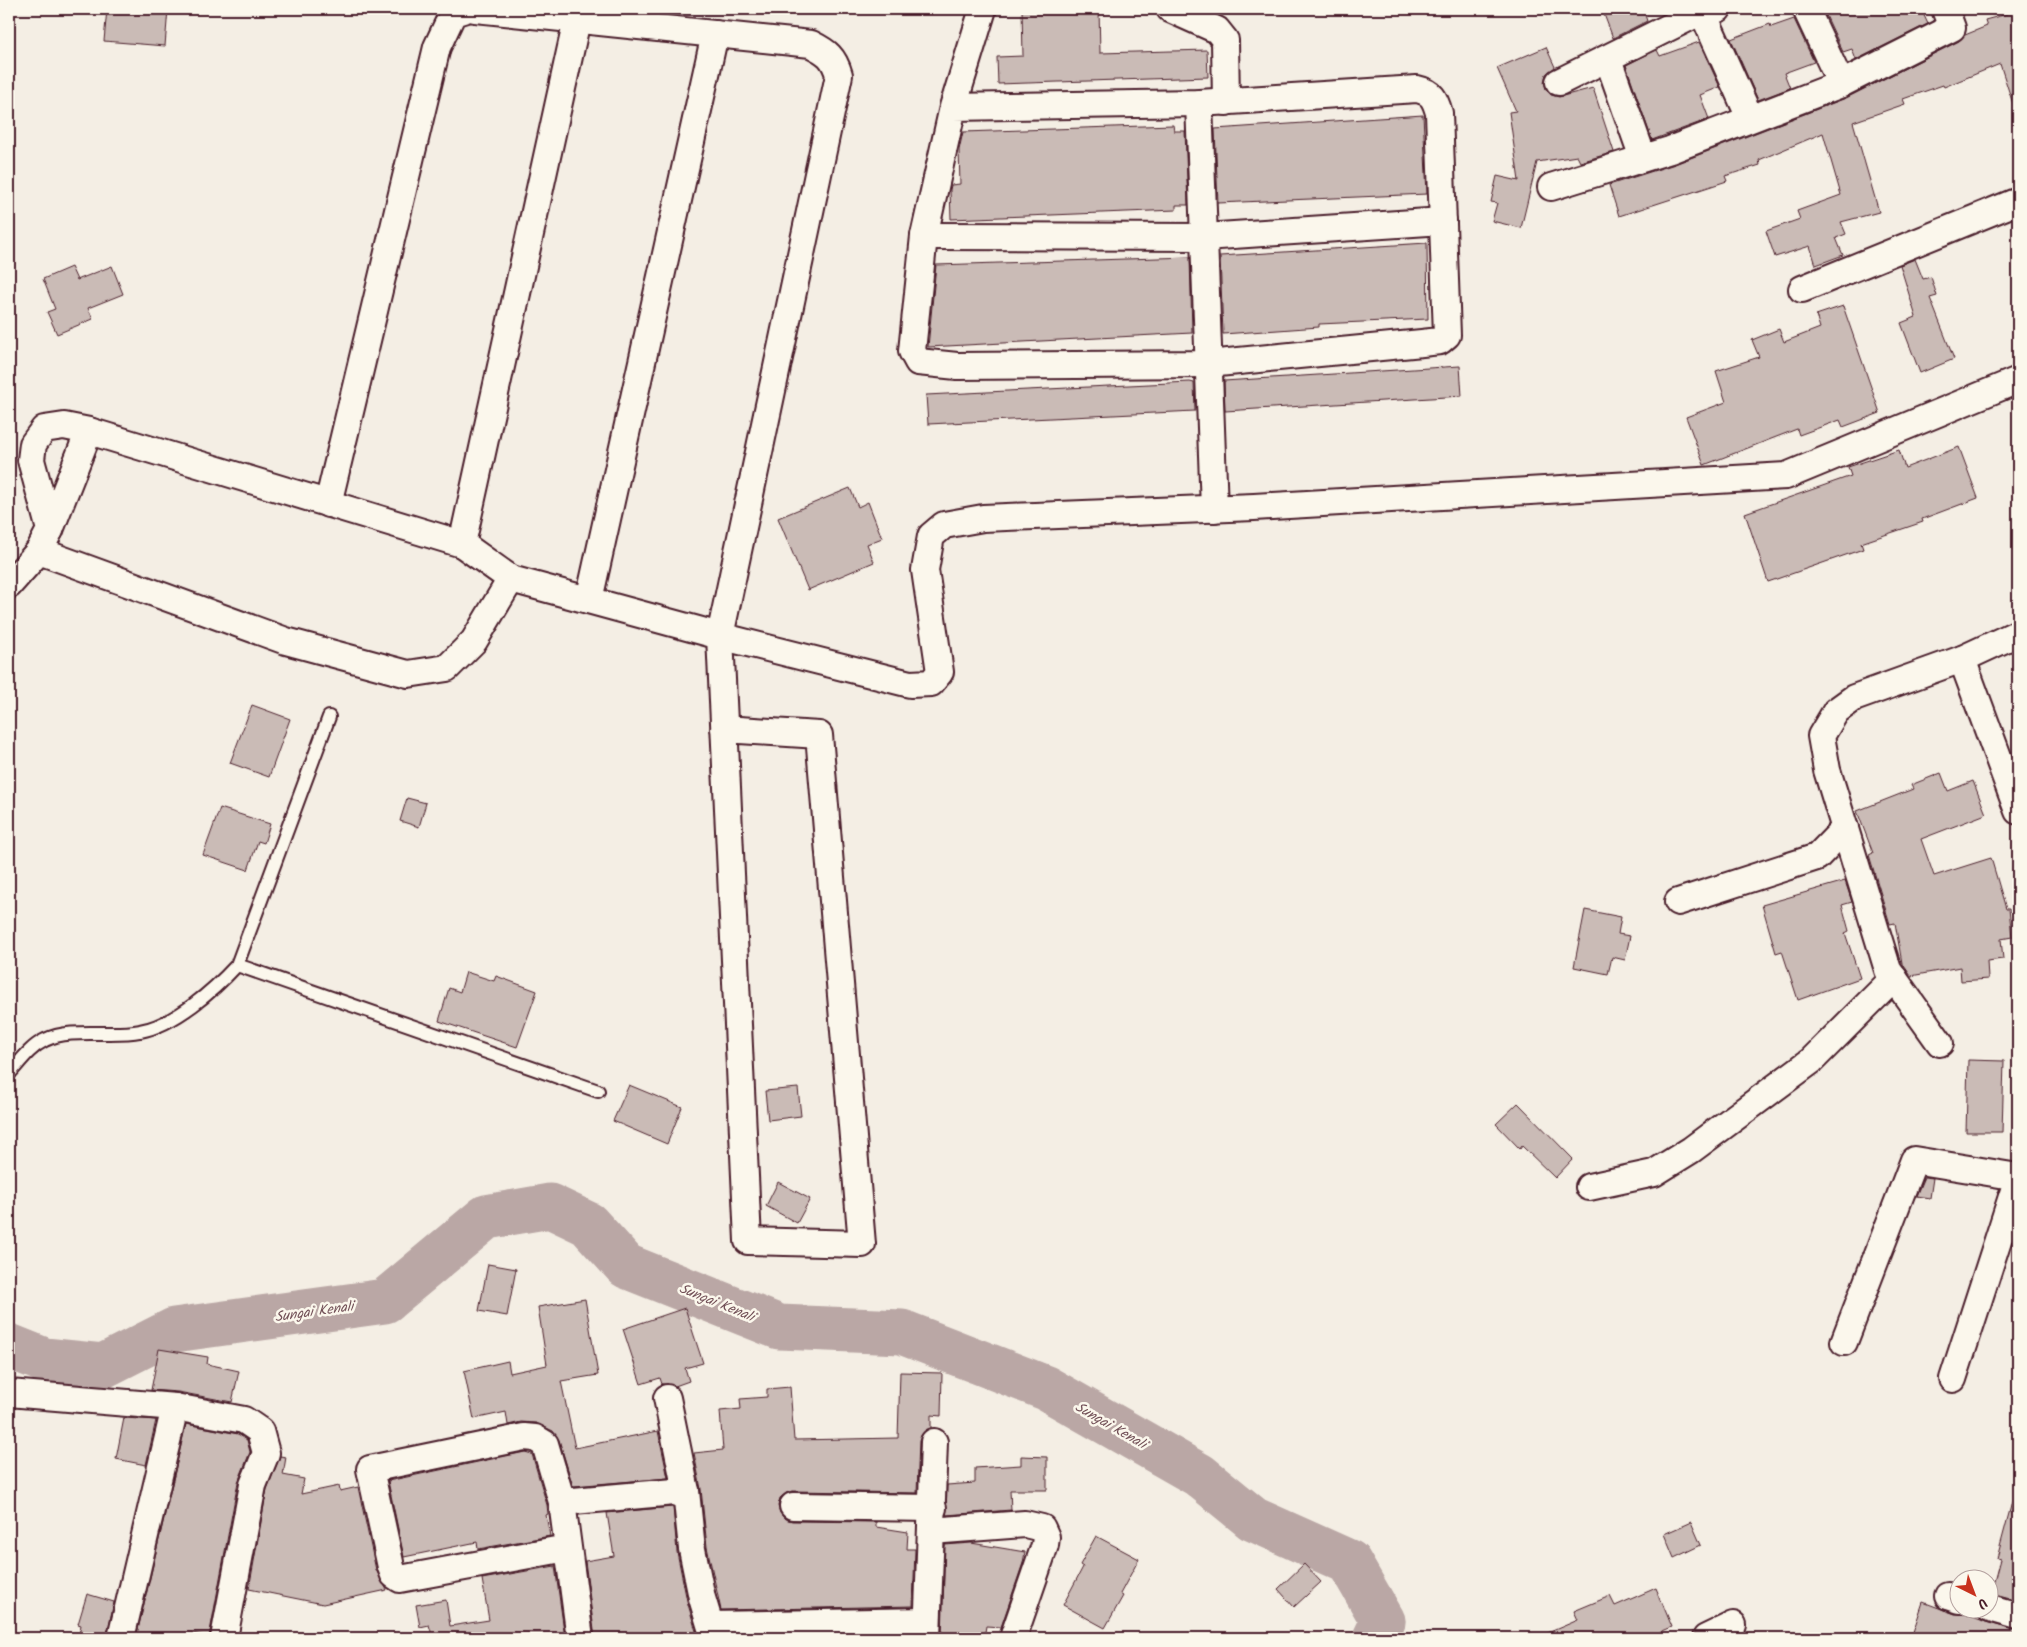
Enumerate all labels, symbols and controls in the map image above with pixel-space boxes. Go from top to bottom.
water label: Sungai Kenali [676,1278,760,1329]
water label: Sungai Kenali [273,1295,358,1328]
water label: Sungai Kenali [1071,1397,1153,1457]
north arrow [1950,1570,2000,1620]
text: U [1971,1592,1992,1614]

